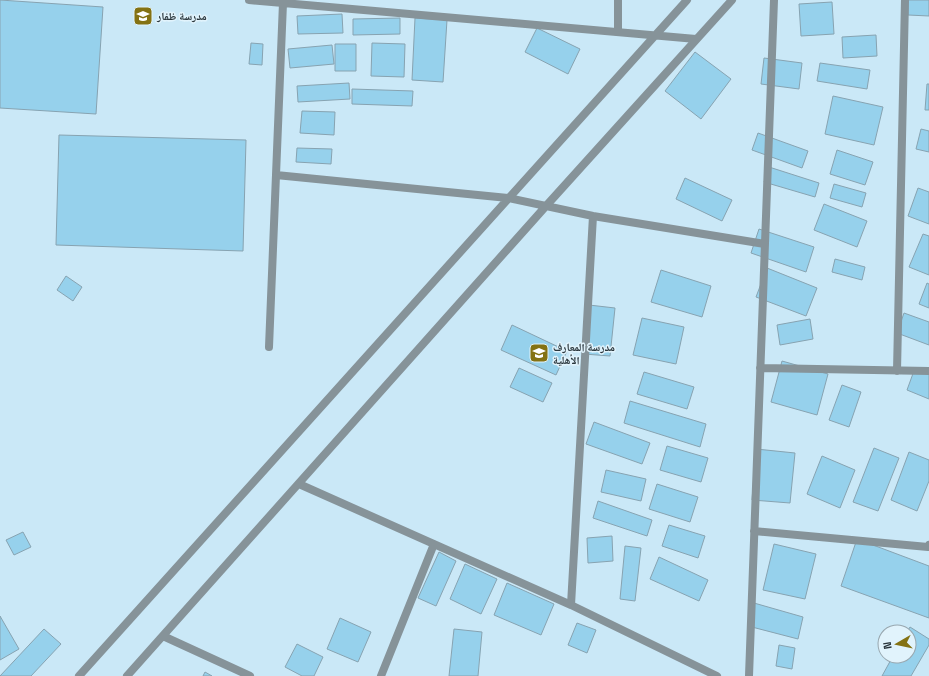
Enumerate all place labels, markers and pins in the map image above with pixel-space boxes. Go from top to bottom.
school or university icon: مدرسة ظفار [132,5,154,27]
place label: مدرسة ظفار [156,9,207,23]
place label: مدرسة المعارف الأهلية [553,340,615,367]
school or university icon: مدرسة المعارف الأهلية [528,342,550,364]

